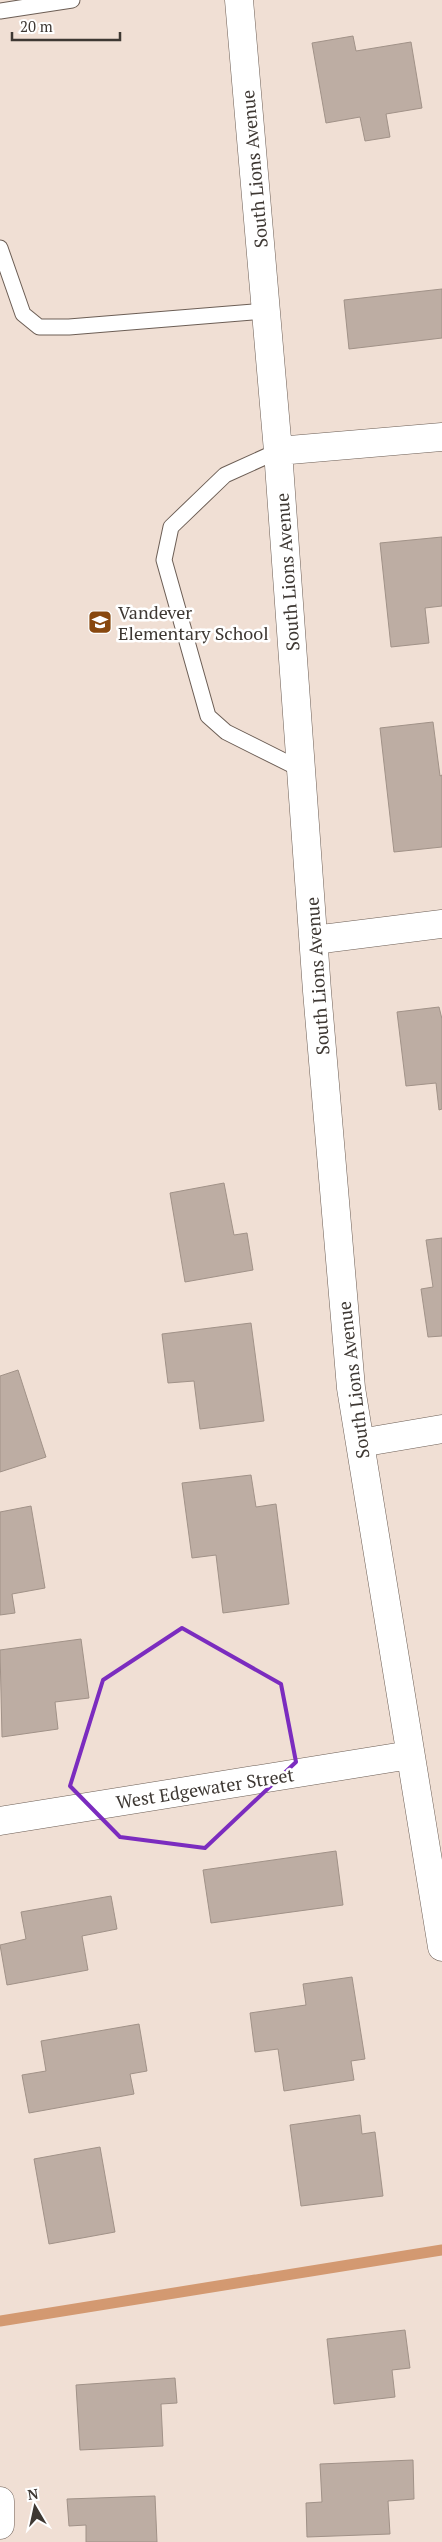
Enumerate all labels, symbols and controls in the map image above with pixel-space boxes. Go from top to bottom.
scale bar [12,10,120,42]
text: 20 m [20,16,53,36]
street label: South Lions Avenue [235,89,273,249]
street label: South Lions Avenue [270,492,304,652]
place label: Vandever Elementary School [118,600,269,645]
school or university icon: Vandever Elementary School [87,609,113,635]
street label: South Lions Avenue [300,896,334,1056]
street label: South Lions Avenue [331,1300,375,1460]
street label: West Edgewater Street [114,1762,296,1814]
north arrow [10,2482,60,2532]
text: N [26,2483,40,2504]

